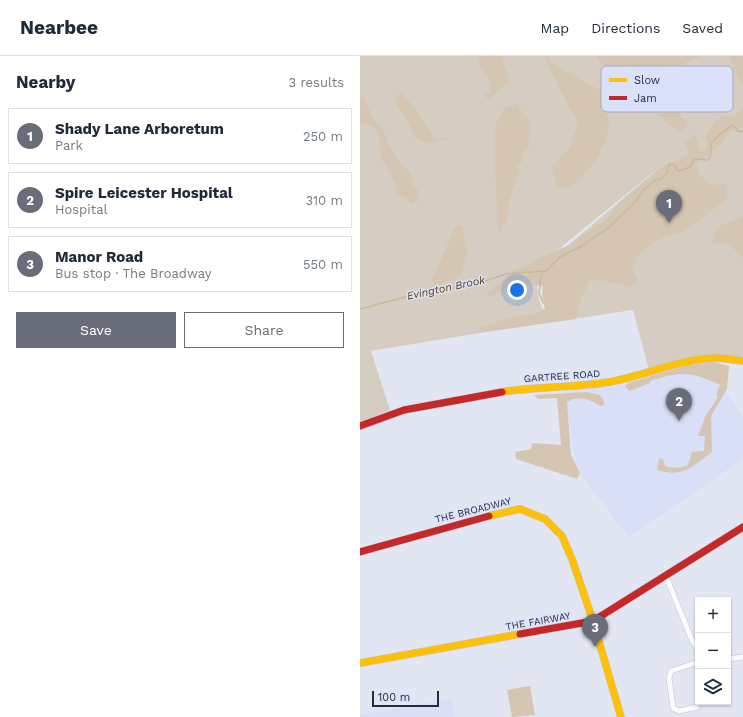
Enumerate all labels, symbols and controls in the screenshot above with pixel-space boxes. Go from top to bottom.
text: Nearbee [20,16,98,39]
text: Map [541,20,569,36]
text: Directions [591,20,660,36]
text: Saved [682,20,723,36]
legend [601,66,733,112]
text: Nearby [16,72,75,92]
text: Slow [634,74,660,87]
text: 3 results [289,75,344,90]
text: Jam [634,92,657,105]
text: Shady Lane Arboretum [55,120,224,138]
text: 1 [27,129,33,144]
text: 250 m [303,129,343,144]
text: Park [55,138,83,153]
text: Spire Leicester Hospital [55,184,233,202]
pin: 1 [656,190,682,223]
text: 2 [26,193,34,208]
text: 310 m [305,193,343,208]
text: Hospital [55,202,107,217]
text: Manor Road [55,248,143,266]
text: 3 [26,257,34,272]
text: 550 m [303,257,343,272]
text: Bus stop · The Broadway [55,266,211,281]
water label: Evington Brook [406,273,487,303]
your location [507,280,527,300]
button: Save [16,312,176,348]
button: Share [184,312,344,348]
street label: GARTREE ROAD [523,368,601,384]
pin: 2 [666,388,692,421]
street label: THE BROADWAY [434,495,513,525]
map controls [695,597,731,705]
button: + [695,597,731,633]
street label: THE FAIRWAY [505,610,572,632]
pin: 3 [582,614,608,647]
button: − [695,633,731,669]
button: layers [695,669,731,705]
scale bar [372,689,439,708]
text: 100 m [378,691,410,704]

